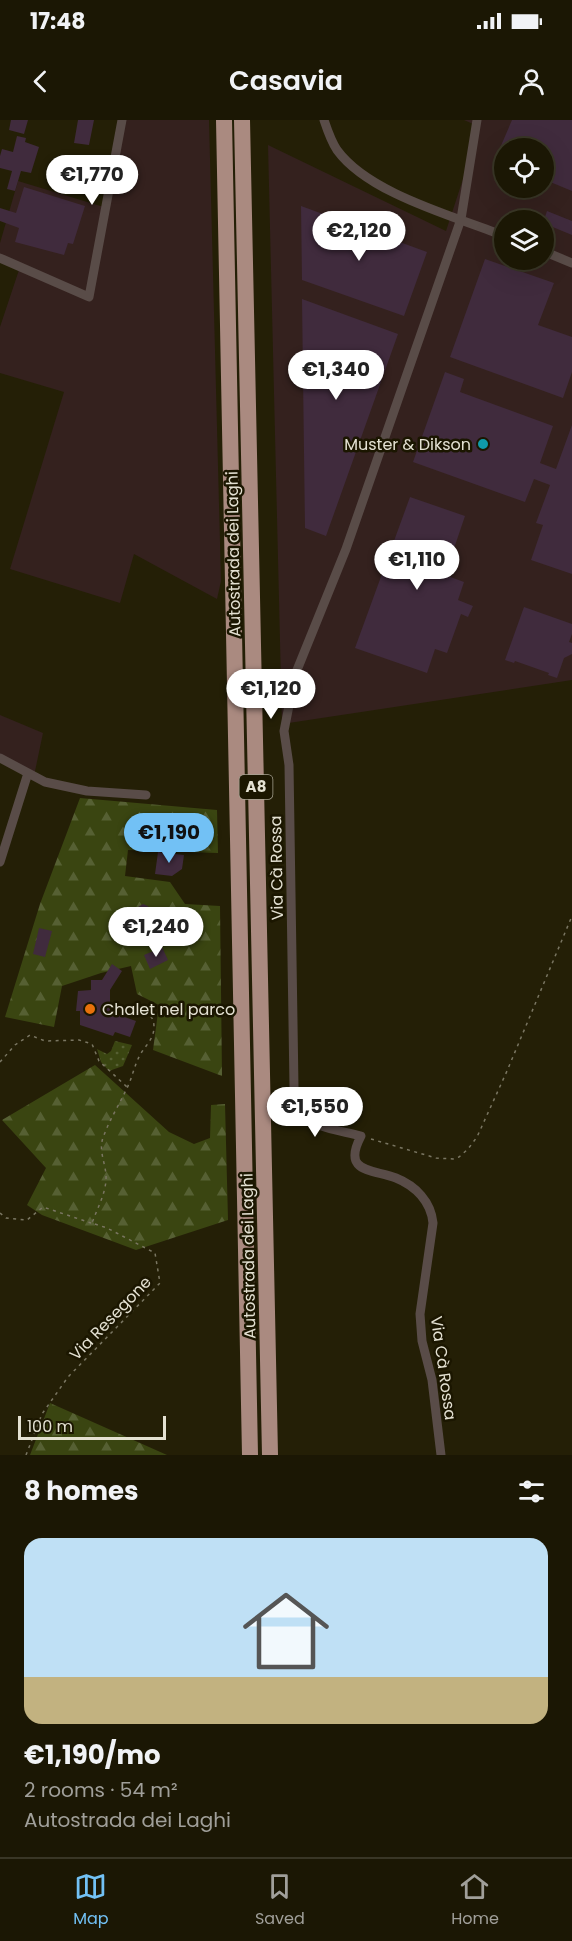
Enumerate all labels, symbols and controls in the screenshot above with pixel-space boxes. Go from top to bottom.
text: 17:48 [30,6,85,37]
text: Casavia [229,62,343,99]
icon: back [24,65,57,98]
icon: person [515,65,548,98]
map controls [494,138,554,270]
button: locate [494,138,554,198]
pin: €1,770 [43,155,141,206]
text: €1,770 [60,160,124,188]
button: layers [494,210,554,270]
pin: €2,120 [310,211,408,262]
text: €2,120 [326,216,392,244]
pin: €1,340 [287,350,385,401]
text: €1,340 [302,355,370,383]
place label: Muster & Dikson [344,433,471,456]
marker: Muster & Dikson [476,437,490,451]
street label: Autostrada dei Laghi [221,471,246,637]
pin: €1,110 [368,540,466,591]
text: €1,110 [388,545,446,573]
pin: €1,120 [222,669,320,720]
text: €1,120 [240,674,302,702]
road number: A8 [240,775,272,799]
pin: €1,190 [120,813,218,864]
street label: Via Cà Rossa [264,815,289,921]
text: €1,190 [138,818,200,846]
pin: €1,240 [107,907,205,958]
text: €1,240 [122,912,190,940]
place label: Chalet nel parco [102,998,235,1021]
marker: Chalet nel parco [83,1002,97,1016]
pin: €1,550 [266,1087,364,1138]
text: €1,550 [281,1092,349,1120]
street label: Autostrada dei Laghi [236,1173,261,1339]
street label: Via Resegone [64,1271,157,1366]
street label: Via Cà Rossa [425,1315,462,1422]
scale bar [18,1413,166,1440]
text: 100 m [27,1415,73,1438]
text: 8 homes [24,1473,139,1509]
icon: filters [515,1475,548,1508]
icon: home [232,1577,340,1685]
text: €1,190/mo [24,1737,161,1773]
text: 2 rooms · 54 m² [24,1776,178,1804]
text: Autostrada dei Laghi [24,1806,231,1834]
tab: Map [73,1870,109,1931]
tab: Saved [255,1870,305,1931]
tab: Home [451,1870,499,1931]

